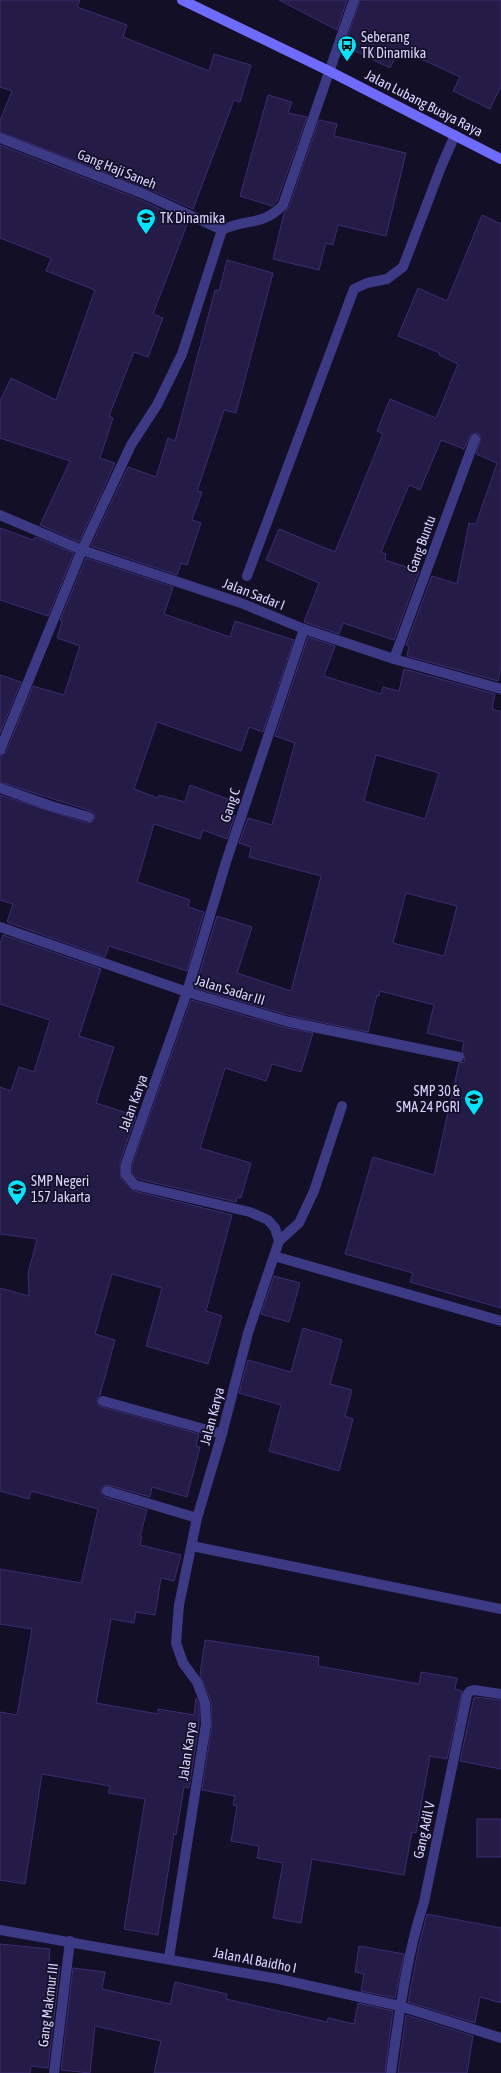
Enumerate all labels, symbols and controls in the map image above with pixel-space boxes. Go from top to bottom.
place label: Seberang TK Dinamika [361,29,426,61]
bus stop icon: Seberang TK Dinamika [336,34,358,62]
street label: Jalan Lubang Buaya Raya [363,66,485,140]
street label: Gang Haji Saneh [75,146,159,192]
school or university icon: TK Dinamika [135,207,157,235]
place label: TK Dinamika [160,210,225,226]
street label: Gang Buntu [403,513,439,575]
street label: Jalan Sadar I [221,575,287,613]
street label: Gang C [217,785,243,824]
street label: Jalan Sadar III [193,972,267,1008]
street label: Jalan Karya [115,1072,151,1134]
place label: SMP 30 & SMA 24 PGRI [396,1083,461,1115]
school or university icon: SMP 30 & SMA 24 PGRI [463,1088,485,1116]
place label: SMP Negeri 157 Jakarta [31,1173,91,1205]
school or university icon: SMP Negeri 157 Jakarta [6,1178,28,1206]
street label: Jalan Karya [197,1385,227,1447]
street label: Jalan Karya [175,1721,199,1781]
street label: Gang Adil V [410,1800,438,1860]
street label: Jalan Al Baidho I [212,1944,298,1976]
street label: Gang Makmur III [35,1962,61,2048]

